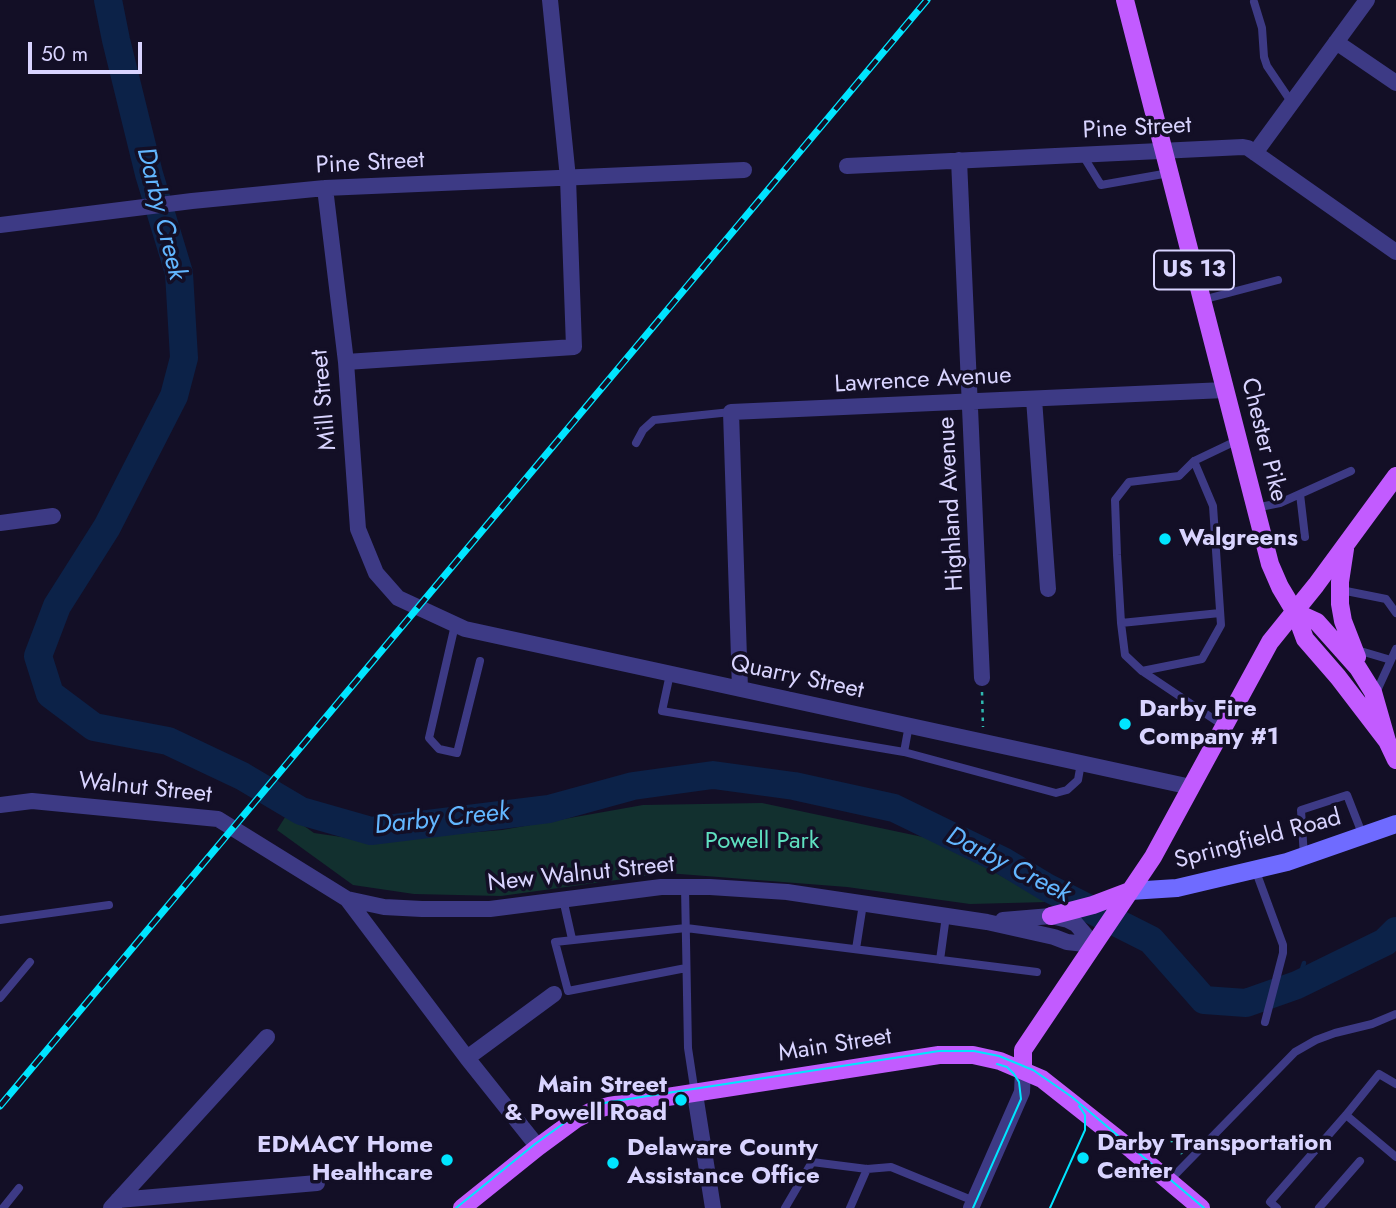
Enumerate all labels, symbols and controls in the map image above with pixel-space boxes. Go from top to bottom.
scale bar [32,28,145,72]
text: 50 m [41,39,88,69]
street label: Pine Street [1082,112,1192,146]
water label: Darby Creek [128,144,192,284]
street label: Pine Street [315,147,425,181]
road number: US 13 [1154,250,1234,290]
street label: Mill Street [306,348,344,452]
street label: Lawrence Avenue [834,362,1012,400]
street label: Chester Pike [1234,375,1292,505]
street label: Highland Avenue [933,416,971,592]
place label: Walgreens [1179,525,1298,553]
marker: Walgreens [1157,531,1173,547]
street label: Quarry Street [728,650,866,706]
place label: Darby Fire Company #1 [1139,696,1279,752]
marker: Darby Fire Company #1 [1117,716,1133,732]
street label: Walnut Street [77,768,213,810]
water label: Darby Creek [373,797,511,843]
street label: Springfield Road [1172,804,1344,876]
water label: Darby Creek [940,821,1076,911]
park label: Powell Park [705,828,819,856]
street label: New Walnut Street [486,851,676,899]
street label: Main Street [776,1023,894,1069]
place label: Main Street & Powell Road [504,1072,667,1128]
marker: Main Street & Powell Road [673,1092,689,1108]
place label: Darby Transportation Center [1097,1130,1332,1186]
place label: EDMACY Home Healthcare [257,1132,433,1188]
place label: Delaware County Assistance Office [627,1135,820,1191]
marker: Darby Transportation Center [1075,1150,1091,1166]
marker: EDMACY Home Healthcare [439,1152,455,1168]
marker: Delaware County Assistance Office [605,1155,621,1171]

